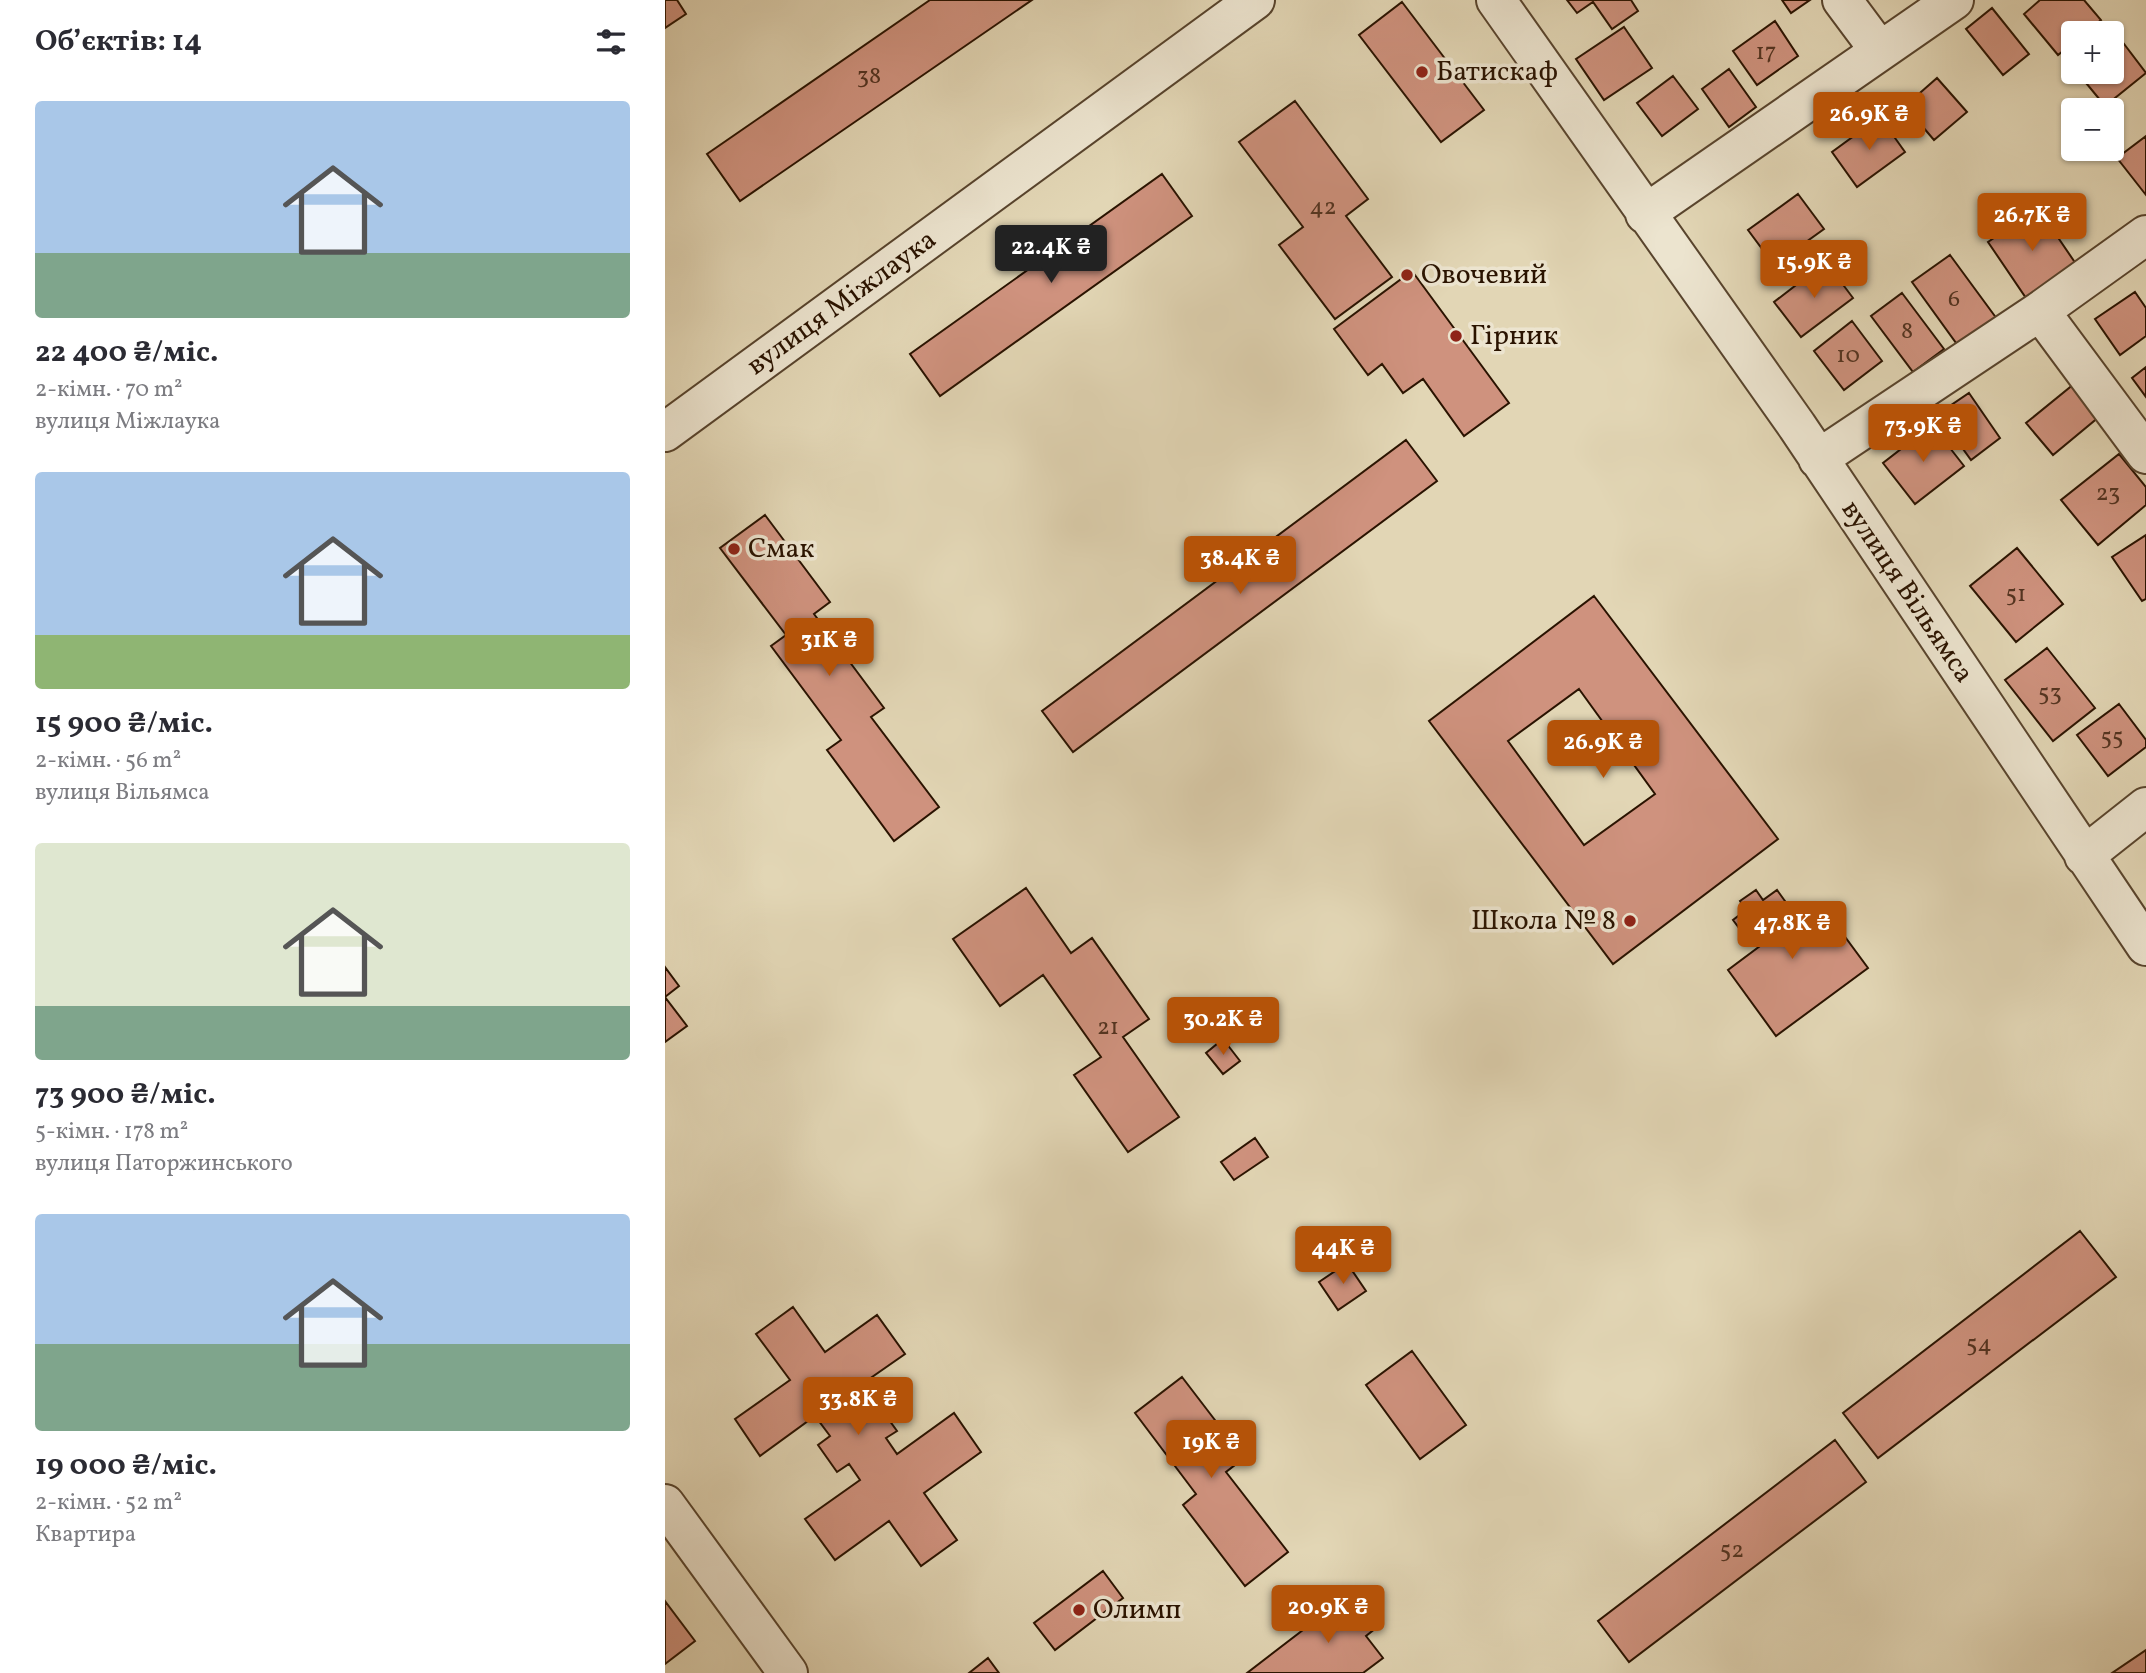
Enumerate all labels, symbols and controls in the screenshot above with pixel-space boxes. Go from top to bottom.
text: Об’єктів: 14 [35,21,202,63]
map controls [2061,21,2124,161]
button: + [2061,21,2124,84]
icon: filters [592,23,630,61]
house number: 17 [1756,36,1776,70]
place label: Батискаф [1436,53,1558,92]
house number: 38 [857,60,881,94]
marker: Батискаф [1414,64,1430,80]
pin: 26.9K ₴ [1804,92,1934,152]
button: − [2061,98,2124,161]
text: 26.9K ₴ [1829,99,1909,131]
icon: home [270,147,396,273]
house number: 42 [1309,191,1337,225]
pin: 26.7K ₴ [1967,194,2097,253]
text: 26.7K ₴ [1993,200,2071,232]
street label: вулиця Міжлаука [739,221,945,385]
pin: 22.4K ₴ [986,226,1116,285]
text: 22.4K ₴ [1011,232,1091,264]
pin: 15.9K ₴ [1749,240,1879,300]
text: 15.9K ₴ [1776,247,1852,279]
place label: Овочевий [1421,256,1547,295]
marker: Овочевий [1399,267,1415,283]
house number: 6 [1948,283,1960,317]
house number: 8 [1901,315,1913,349]
place label: Гірник [1470,317,1558,356]
marker: Гірник [1448,328,1464,344]
text: 22 400 ₴/міс. [35,332,218,374]
house number: 10 [1836,339,1860,373]
text: 2-кімн. · 70 m² [35,374,183,406]
pin: 73.9K ₴ [1858,405,1988,464]
text: вулиця Міжлаука [35,406,221,438]
text: 73.9K ₴ [1884,411,1962,443]
house number: 23 [2096,477,2120,511]
street label: вулиця Вільямса [1831,493,1983,691]
icon: home [270,518,396,644]
place label: Смак [748,530,814,569]
pin: 38.4K ₴ [1175,536,1305,596]
marker: Смак [726,541,742,557]
text: 38.4K ₴ [1200,543,1280,575]
house number: 51 [2006,578,2026,612]
pin: 31K ₴ [780,618,878,678]
text: 31K ₴ [801,625,857,657]
house number: 53 [2038,677,2062,711]
text: 15 900 ₴/міс. [35,703,213,745]
pin: 26.9K ₴ [1538,720,1668,780]
house number: 55 [2100,721,2124,755]
text: 26.9K ₴ [1563,727,1643,759]
text: 2-кімн. · 56 m² [35,745,181,777]
text: вулиця Вільямса [35,777,210,809]
icon: home [270,889,396,1015]
place label: Школа № 8 [1471,902,1616,941]
pin: 47.8K ₴ [1727,902,1857,961]
text: 47.8K ₴ [1753,908,1831,940]
marker: Школа № 8 [1622,913,1638,929]
pin: 30.2K ₴ [1158,998,1288,1057]
text: 30.2K ₴ [1183,1004,1263,1036]
house number: 21 [1097,1011,1119,1045]
text: 73 900 ₴/міс. [35,1074,216,1116]
text: 5-кімн. · 178 m² [35,1116,188,1148]
text: вулиця Паторжинського [35,1148,293,1180]
pin: 44K ₴ [1294,1226,1392,1286]
text: 44K ₴ [1311,1233,1375,1265]
icon: home [270,1260,396,1386]
house number: 54 [1966,1328,1992,1362]
pin: 33.8K ₴ [793,1378,923,1437]
text: 33.8K ₴ [819,1384,897,1416]
pin: 19K ₴ [1162,1420,1260,1480]
text: 19K ₴ [1182,1427,1240,1459]
text: 19 000 ₴/міс. [35,1445,217,1487]
text: 2-кімн. · 52 m² [35,1487,182,1519]
text: Квартира [35,1519,136,1551]
house number: 52 [1720,1534,1744,1568]
pin: 20.9K ₴ [1263,1586,1393,1645]
place label: Олимп [1093,1591,1181,1630]
text: 20.9K ₴ [1288,1592,1368,1624]
marker: Олимп [1071,1602,1087,1618]

